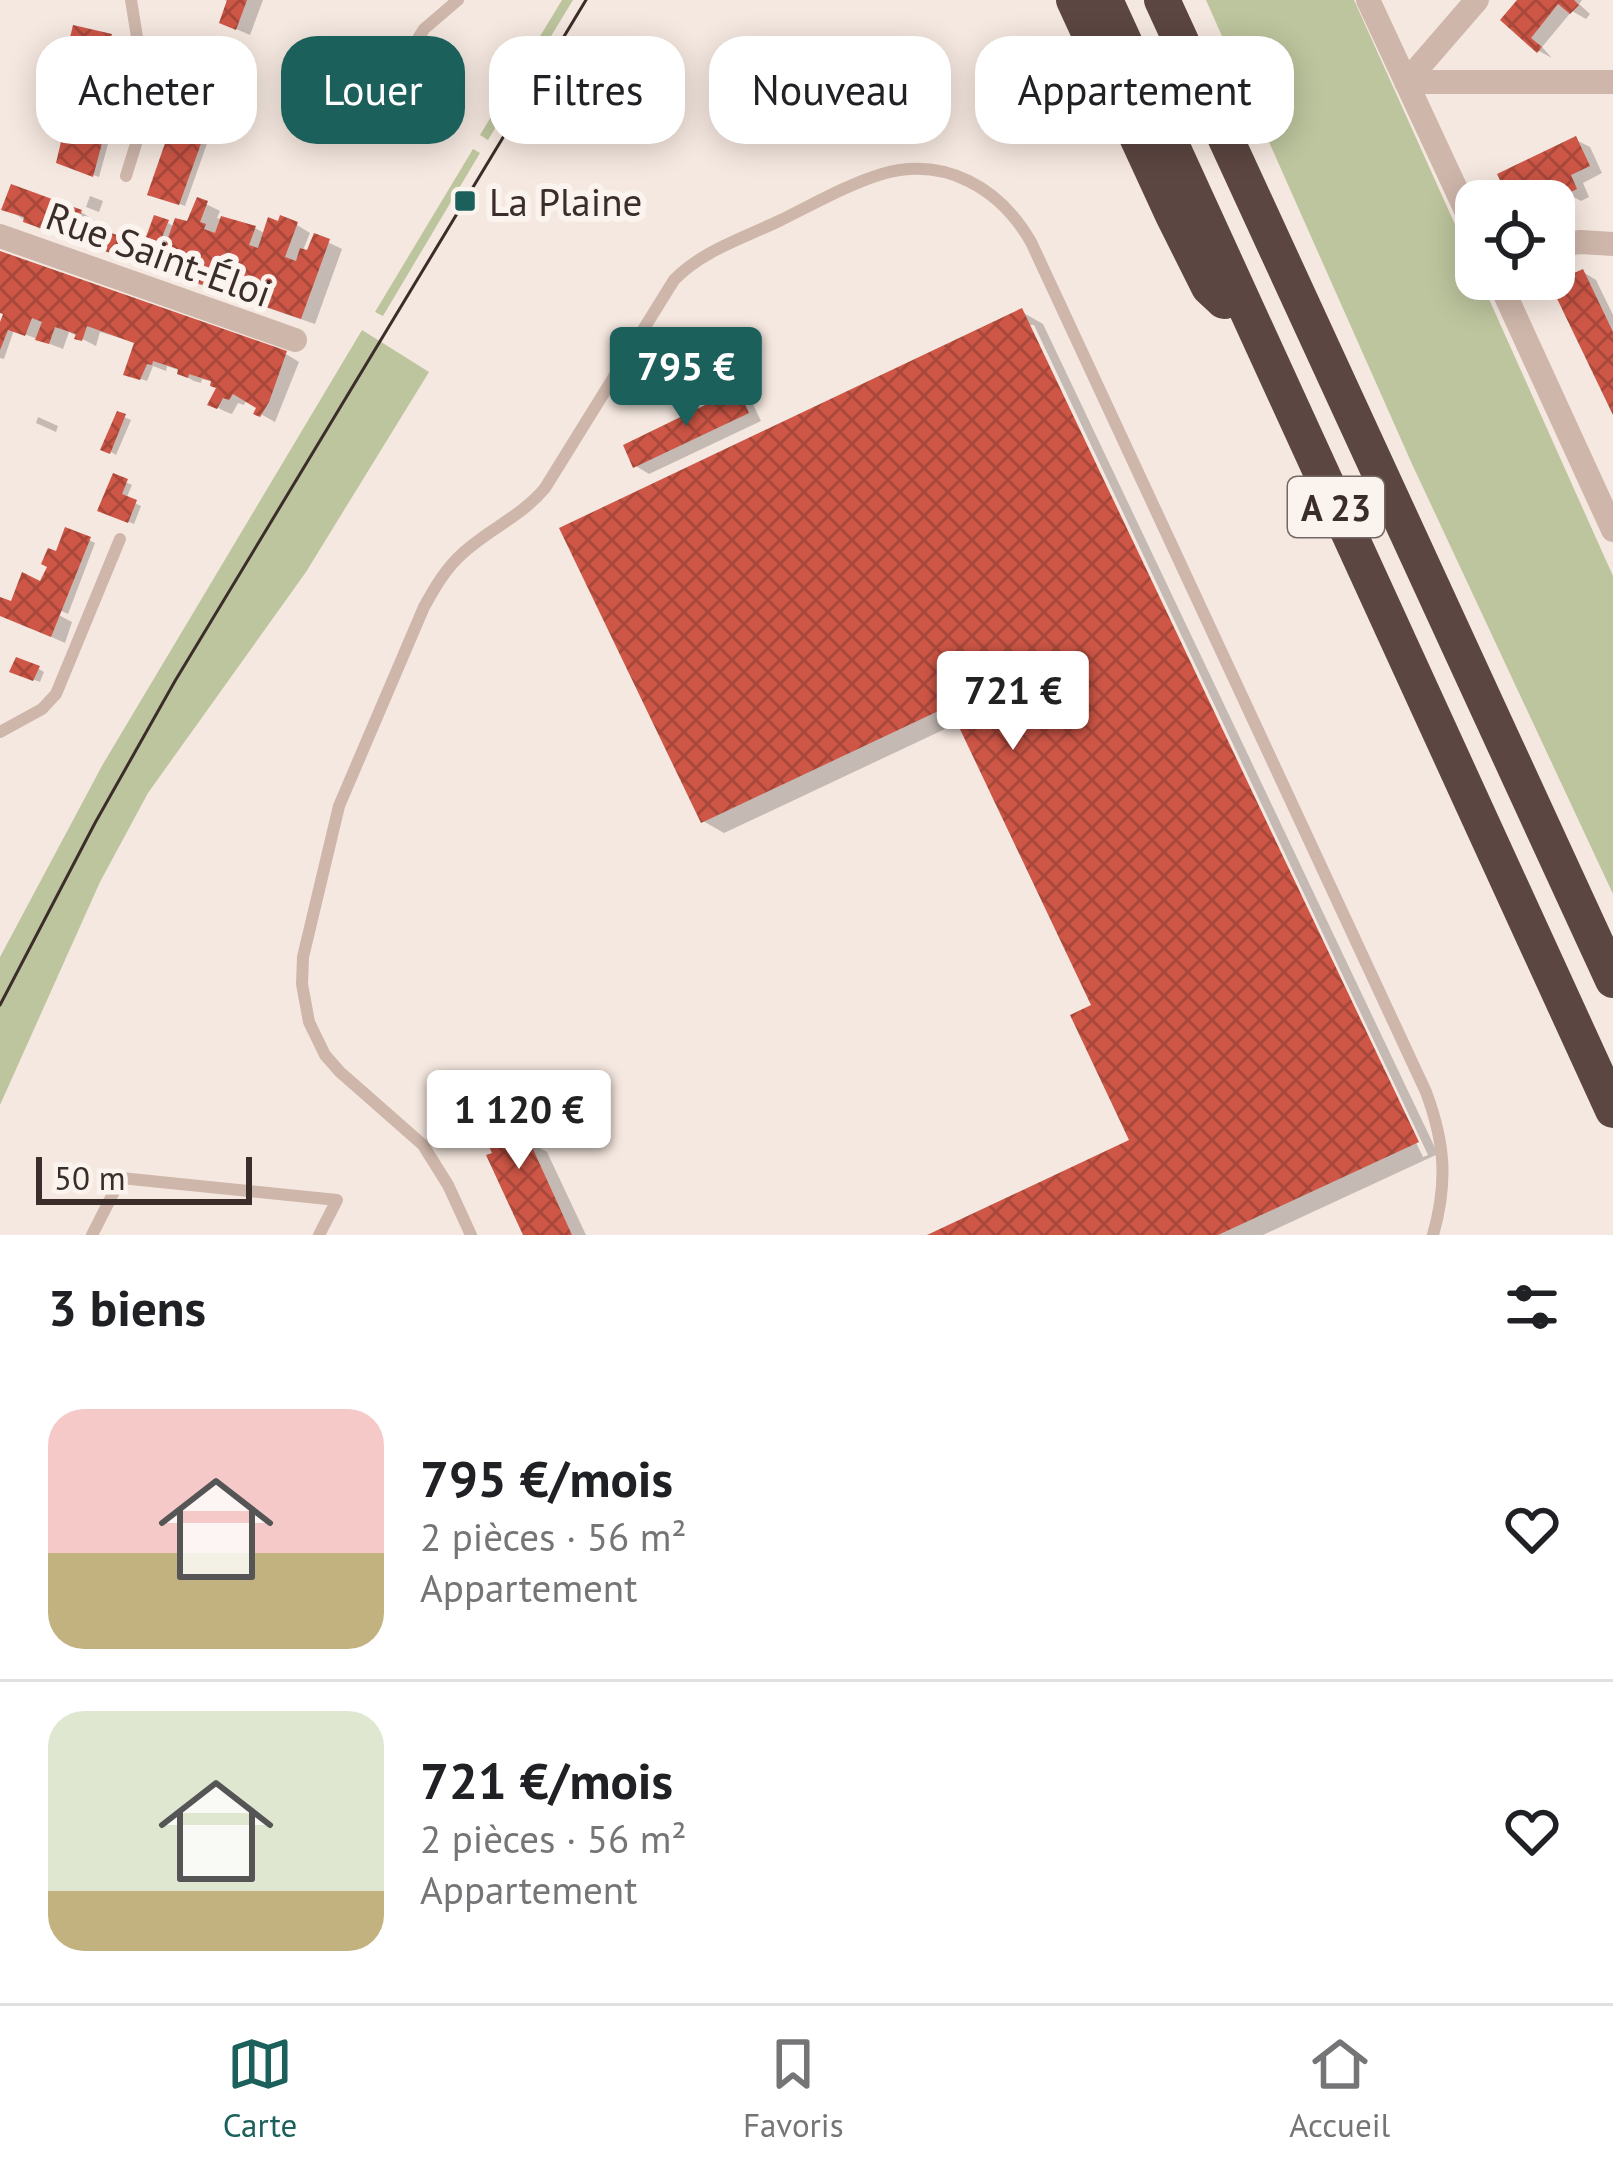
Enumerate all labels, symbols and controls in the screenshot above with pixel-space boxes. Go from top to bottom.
chip: Acheter [36,36,257,144]
chip: Louer [281,36,465,144]
chip: Filtres [489,36,685,144]
chip: Nouveau [709,36,951,144]
chip: Appartement [975,36,1294,144]
place label: La Plaine [489,176,642,227]
map controls [1455,180,1575,300]
button: locate [1455,180,1575,300]
marker: La Plaine [452,188,478,214]
street label: Rue Saint-Éloi [40,190,278,318]
pin: 795 € [602,327,770,429]
text: 795 € [637,340,735,391]
road number: A 23 [1288,477,1384,537]
pin: 721 € [929,651,1097,753]
text: 721 € [964,664,1062,715]
pin: 1 120 € [408,1070,630,1172]
text: 1 120 € [454,1083,584,1134]
scale bar [36,1151,252,1204]
text: 50 m [54,1156,126,1199]
text: 3 biens [48,1274,206,1340]
icon: filters [1499,1274,1565,1340]
text: 795 €/mois [420,1445,673,1511]
icon: home [144,1457,288,1601]
icon: heart [1499,1496,1565,1562]
text: 2 pièces · 56 m² [420,1511,687,1562]
text: Appartement [420,1562,637,1613]
text: 721 €/mois [420,1747,673,1813]
icon: home [144,1759,288,1903]
icon: heart [1499,1798,1565,1864]
text: 2 pièces · 56 m² [420,1813,687,1864]
text: Appartement [420,1864,637,1915]
tab: Carte [223,2031,297,2146]
tab: Favoris [743,2031,844,2146]
tab: Accueil [1289,2031,1390,2146]

